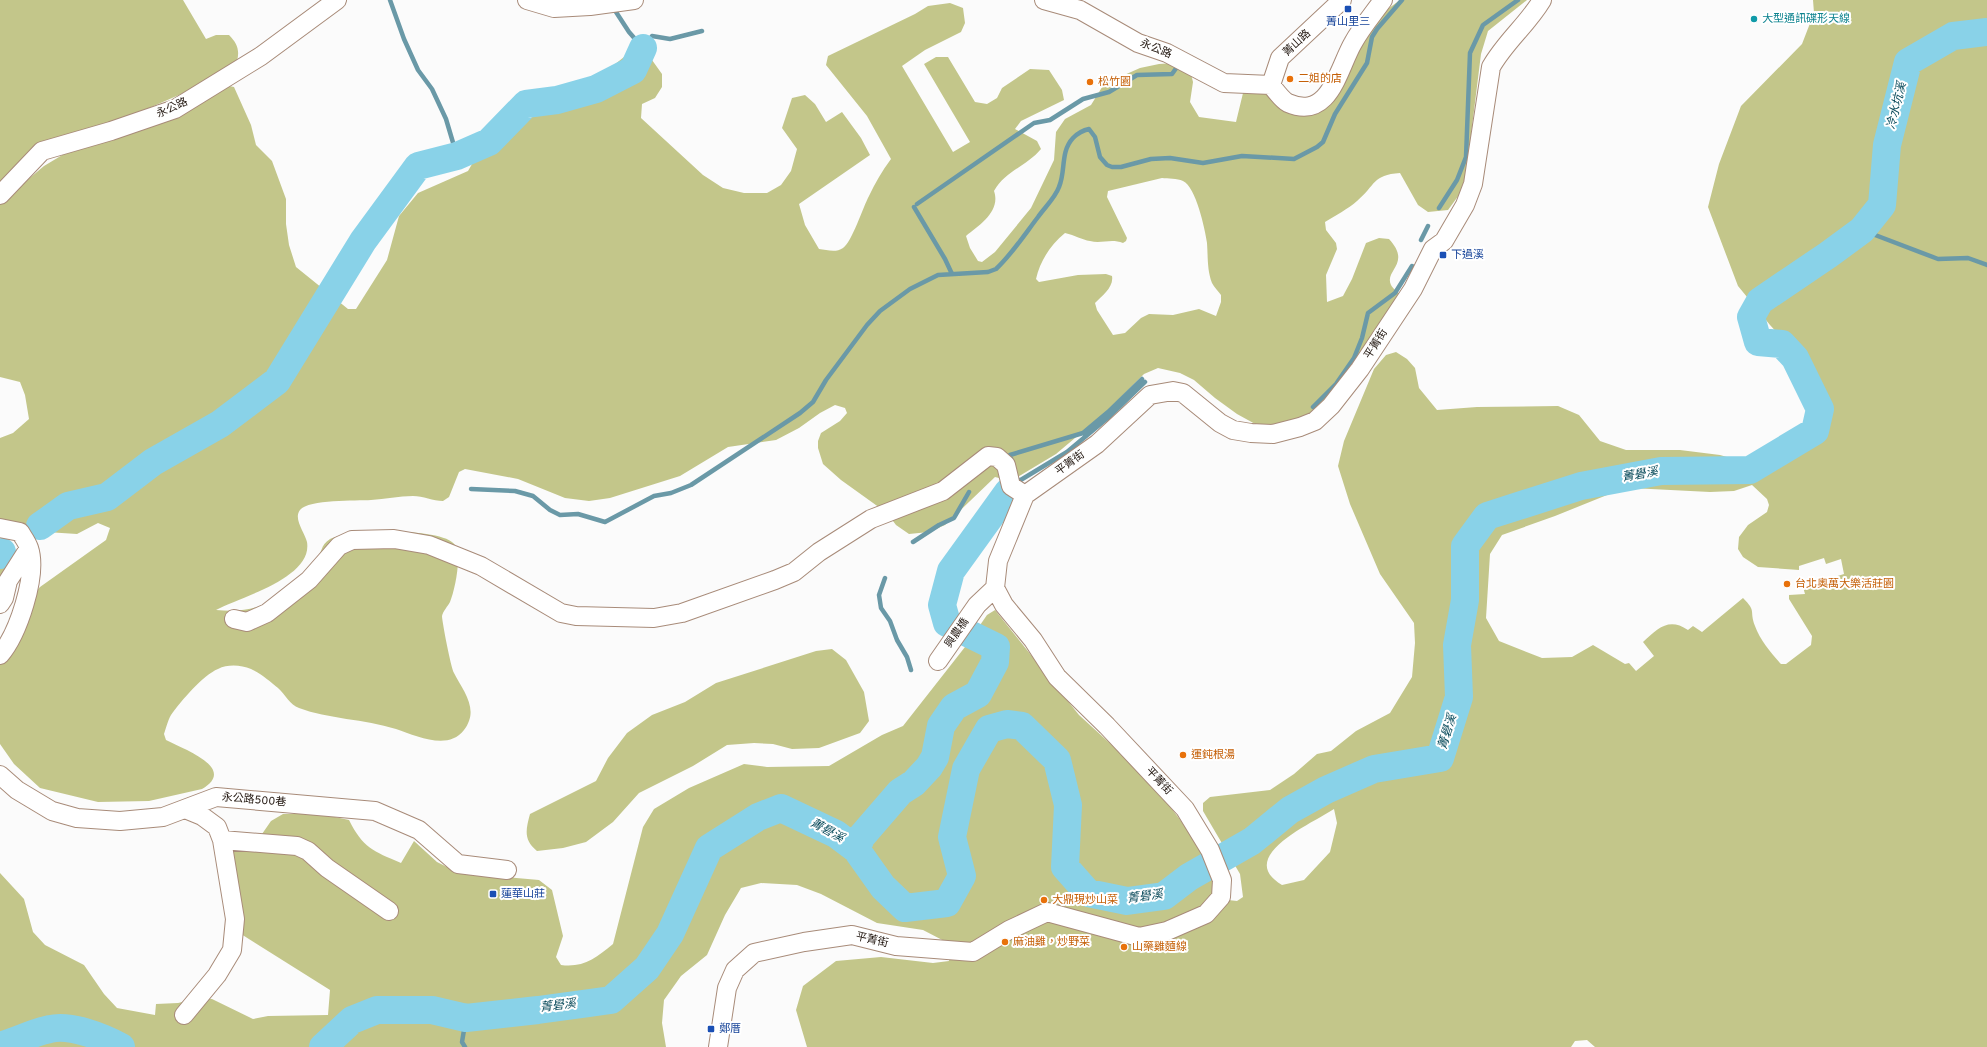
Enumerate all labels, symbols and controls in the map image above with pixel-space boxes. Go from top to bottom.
marker: 菁山里三 [1343,4,1353,14]
place label: 大型通訊碟形天線 [1762,12,1850,26]
marker: 大型通訊碟形天線 [1749,14,1759,24]
place label: 菁山里三 [1326,15,1370,29]
street label: 菁山路 [1280,27,1314,59]
street label: 永公路 [1138,36,1174,62]
place label: 二姐的店 [1298,72,1342,86]
marker: 二姐的店 [1285,74,1295,84]
place label: 松竹園 [1098,75,1131,89]
marker: 松竹園 [1085,77,1095,87]
water label: 冷水坑溪 [1883,79,1911,131]
street label: 永公路 [154,95,190,121]
place label: 下過溪 [1451,248,1484,262]
marker: 下過溪 [1438,250,1448,260]
street label: 平菁街 [1361,326,1391,362]
street label: 平菁街 [1053,448,1087,478]
water label: 菁礐溪 [1621,464,1661,486]
place label: 台北奧萬大樂活莊園 [1795,577,1894,591]
marker: 台北奧萬大樂活莊園 [1782,579,1792,589]
street label: 興農橋 [942,615,972,651]
water label: 菁礐溪 [1435,711,1461,752]
place label: 運鈍根湯 [1191,748,1235,762]
marker: 運鈍根湯 [1178,750,1188,760]
street label: 平菁街 [1143,764,1175,798]
street label: 永公路500巷 [221,790,287,810]
water label: 菁礐溪 [807,815,848,848]
water label: 菁礐溪 [1126,886,1166,907]
place label: 蓮華山莊 [501,887,545,901]
marker: 蓮華山莊 [488,889,498,899]
place label: 大鼎現炒山菜 [1052,893,1118,907]
marker: 大鼎現炒山菜 [1039,895,1049,905]
street label: 平菁街 [854,929,890,951]
place label: 麻油雞，炒野菜 [1013,935,1090,949]
marker: 麻油雞，炒野菜 [1000,937,1010,947]
place label: 山藥雞麵線 [1132,940,1187,954]
marker: 山藥雞麵線 [1119,942,1129,952]
water label: 菁礐溪 [539,996,579,1016]
place label: 鄭厝 [719,1022,741,1036]
marker: 鄭厝 [706,1024,716,1034]

